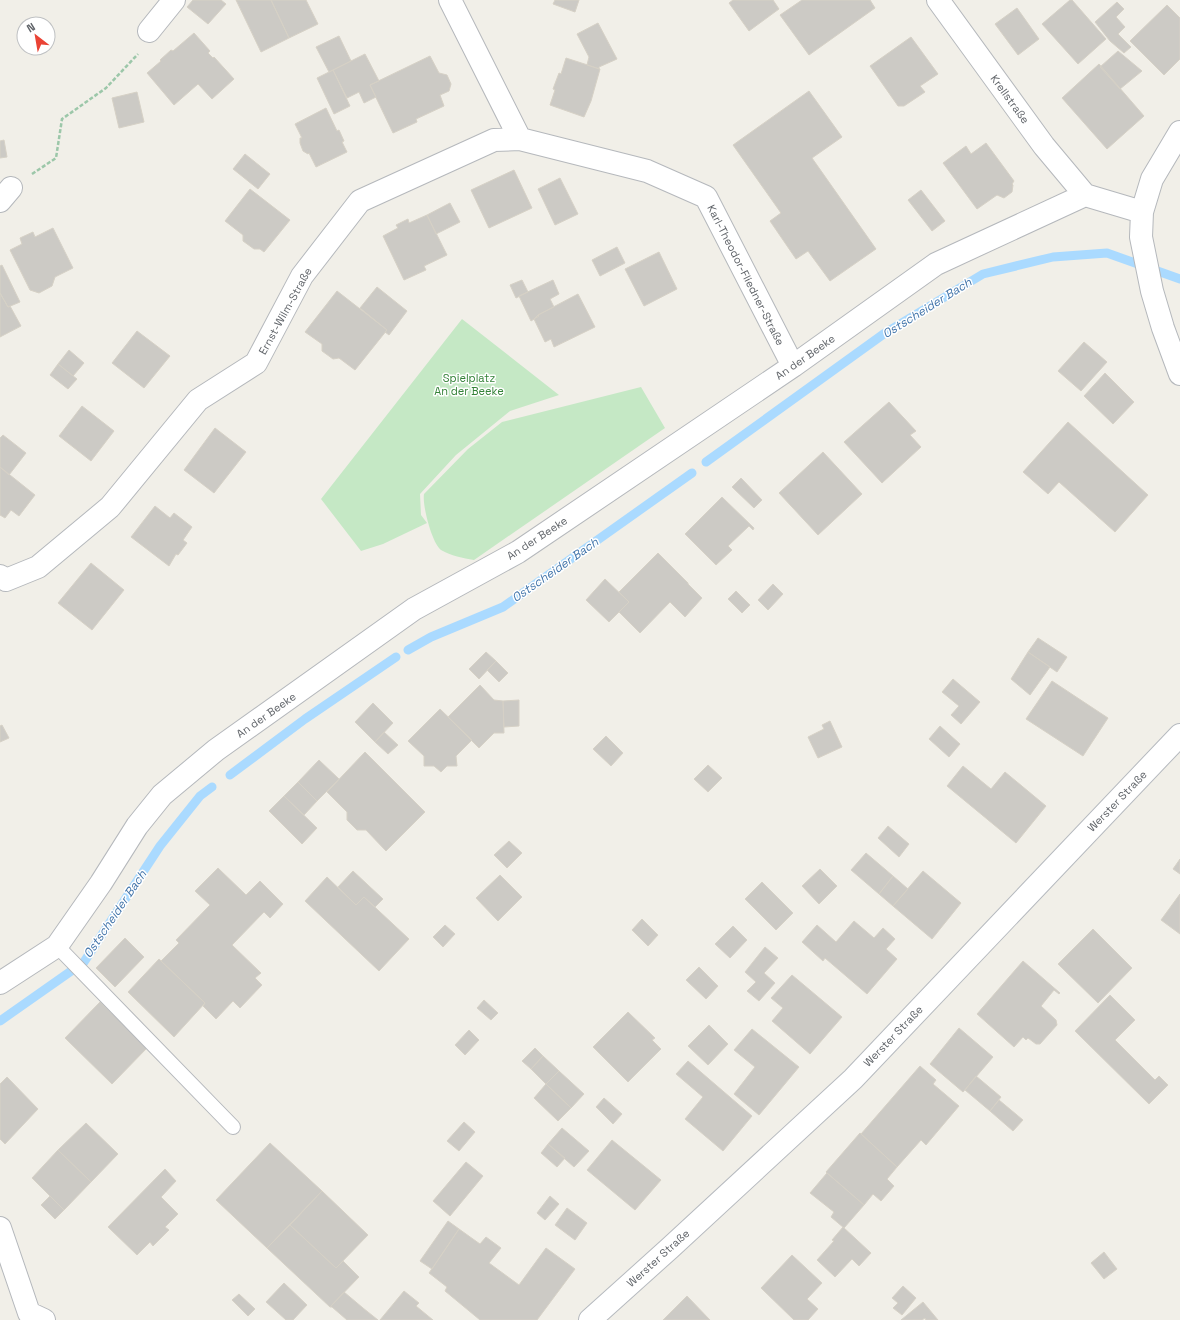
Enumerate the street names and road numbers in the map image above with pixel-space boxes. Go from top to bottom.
street label: Krellstraße [988,72,1032,126]
street label: Karl-Theodor-Fliedner-Straße [704,202,788,348]
street label: Ernst-Wilm-Straße [255,265,315,357]
street label: An der Beeke [773,331,837,383]
street label: An der Beeke [504,513,570,563]
street label: An der Beeke [234,689,298,741]
street label: Werster Straße [1084,768,1150,834]
street label: Werster Straße [860,1003,926,1069]
street label: Werster Straße [624,1226,692,1290]

